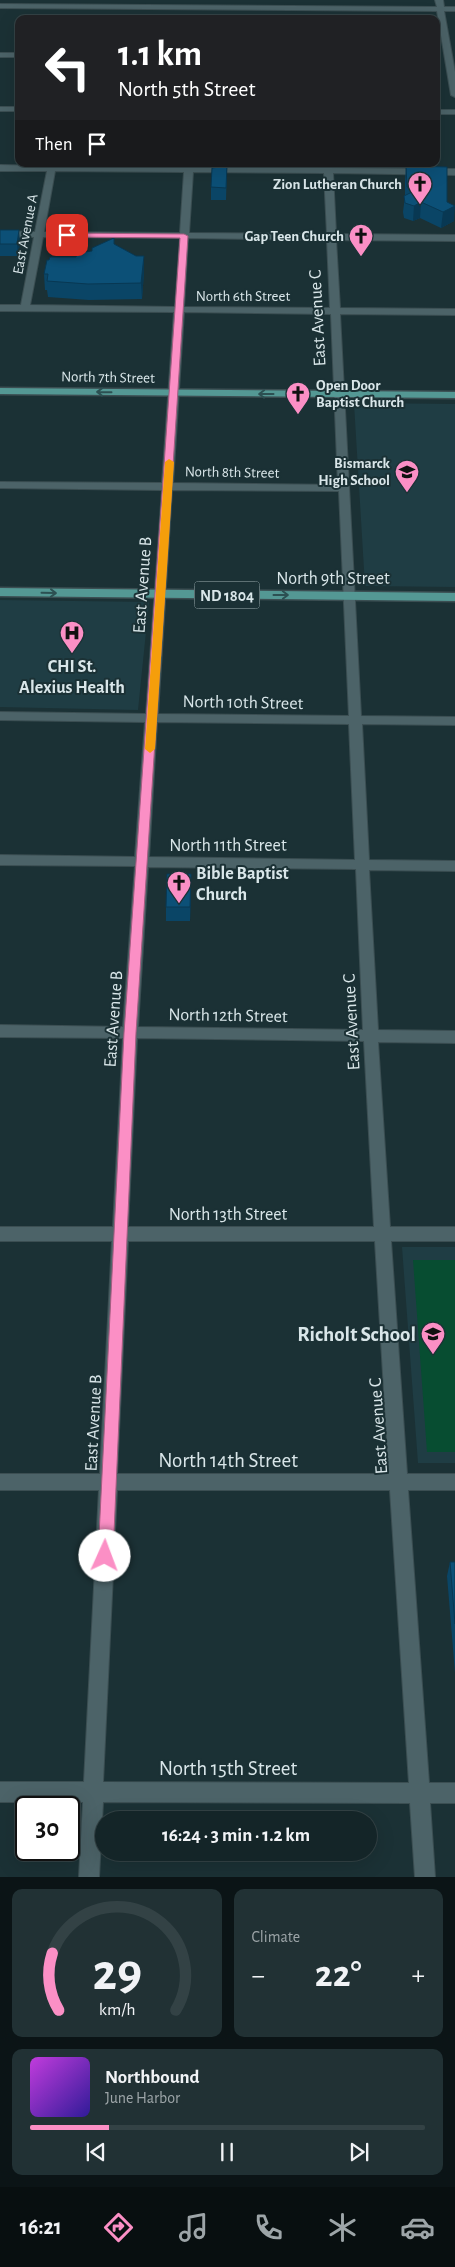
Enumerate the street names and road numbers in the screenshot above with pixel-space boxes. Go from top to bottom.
street label: East Avenue A [10,192,41,276]
street label: East Avenue C [306,269,330,367]
street label: North 6th Street [196,289,290,304]
street label: North 7th Street [61,369,155,386]
street label: North 8th Street [185,464,280,481]
street label: East Avenue B [131,536,155,634]
street label: North 9th Street [276,570,390,588]
road number: ND 1804 [194,582,260,608]
street label: North 10th Street [183,693,304,713]
street label: North 11th Street [169,837,287,855]
street label: East Avenue B [102,970,126,1068]
street label: East Avenue C [340,973,364,1071]
street label: North 12th Street [168,1006,288,1026]
street label: North 13th Street [169,1206,288,1224]
street label: East Avenue B [82,1374,106,1472]
street label: East Avenue C [367,1377,391,1475]
street label: North 14th Street [158,1450,298,1471]
street label: North 15th Street [159,1758,298,1779]

